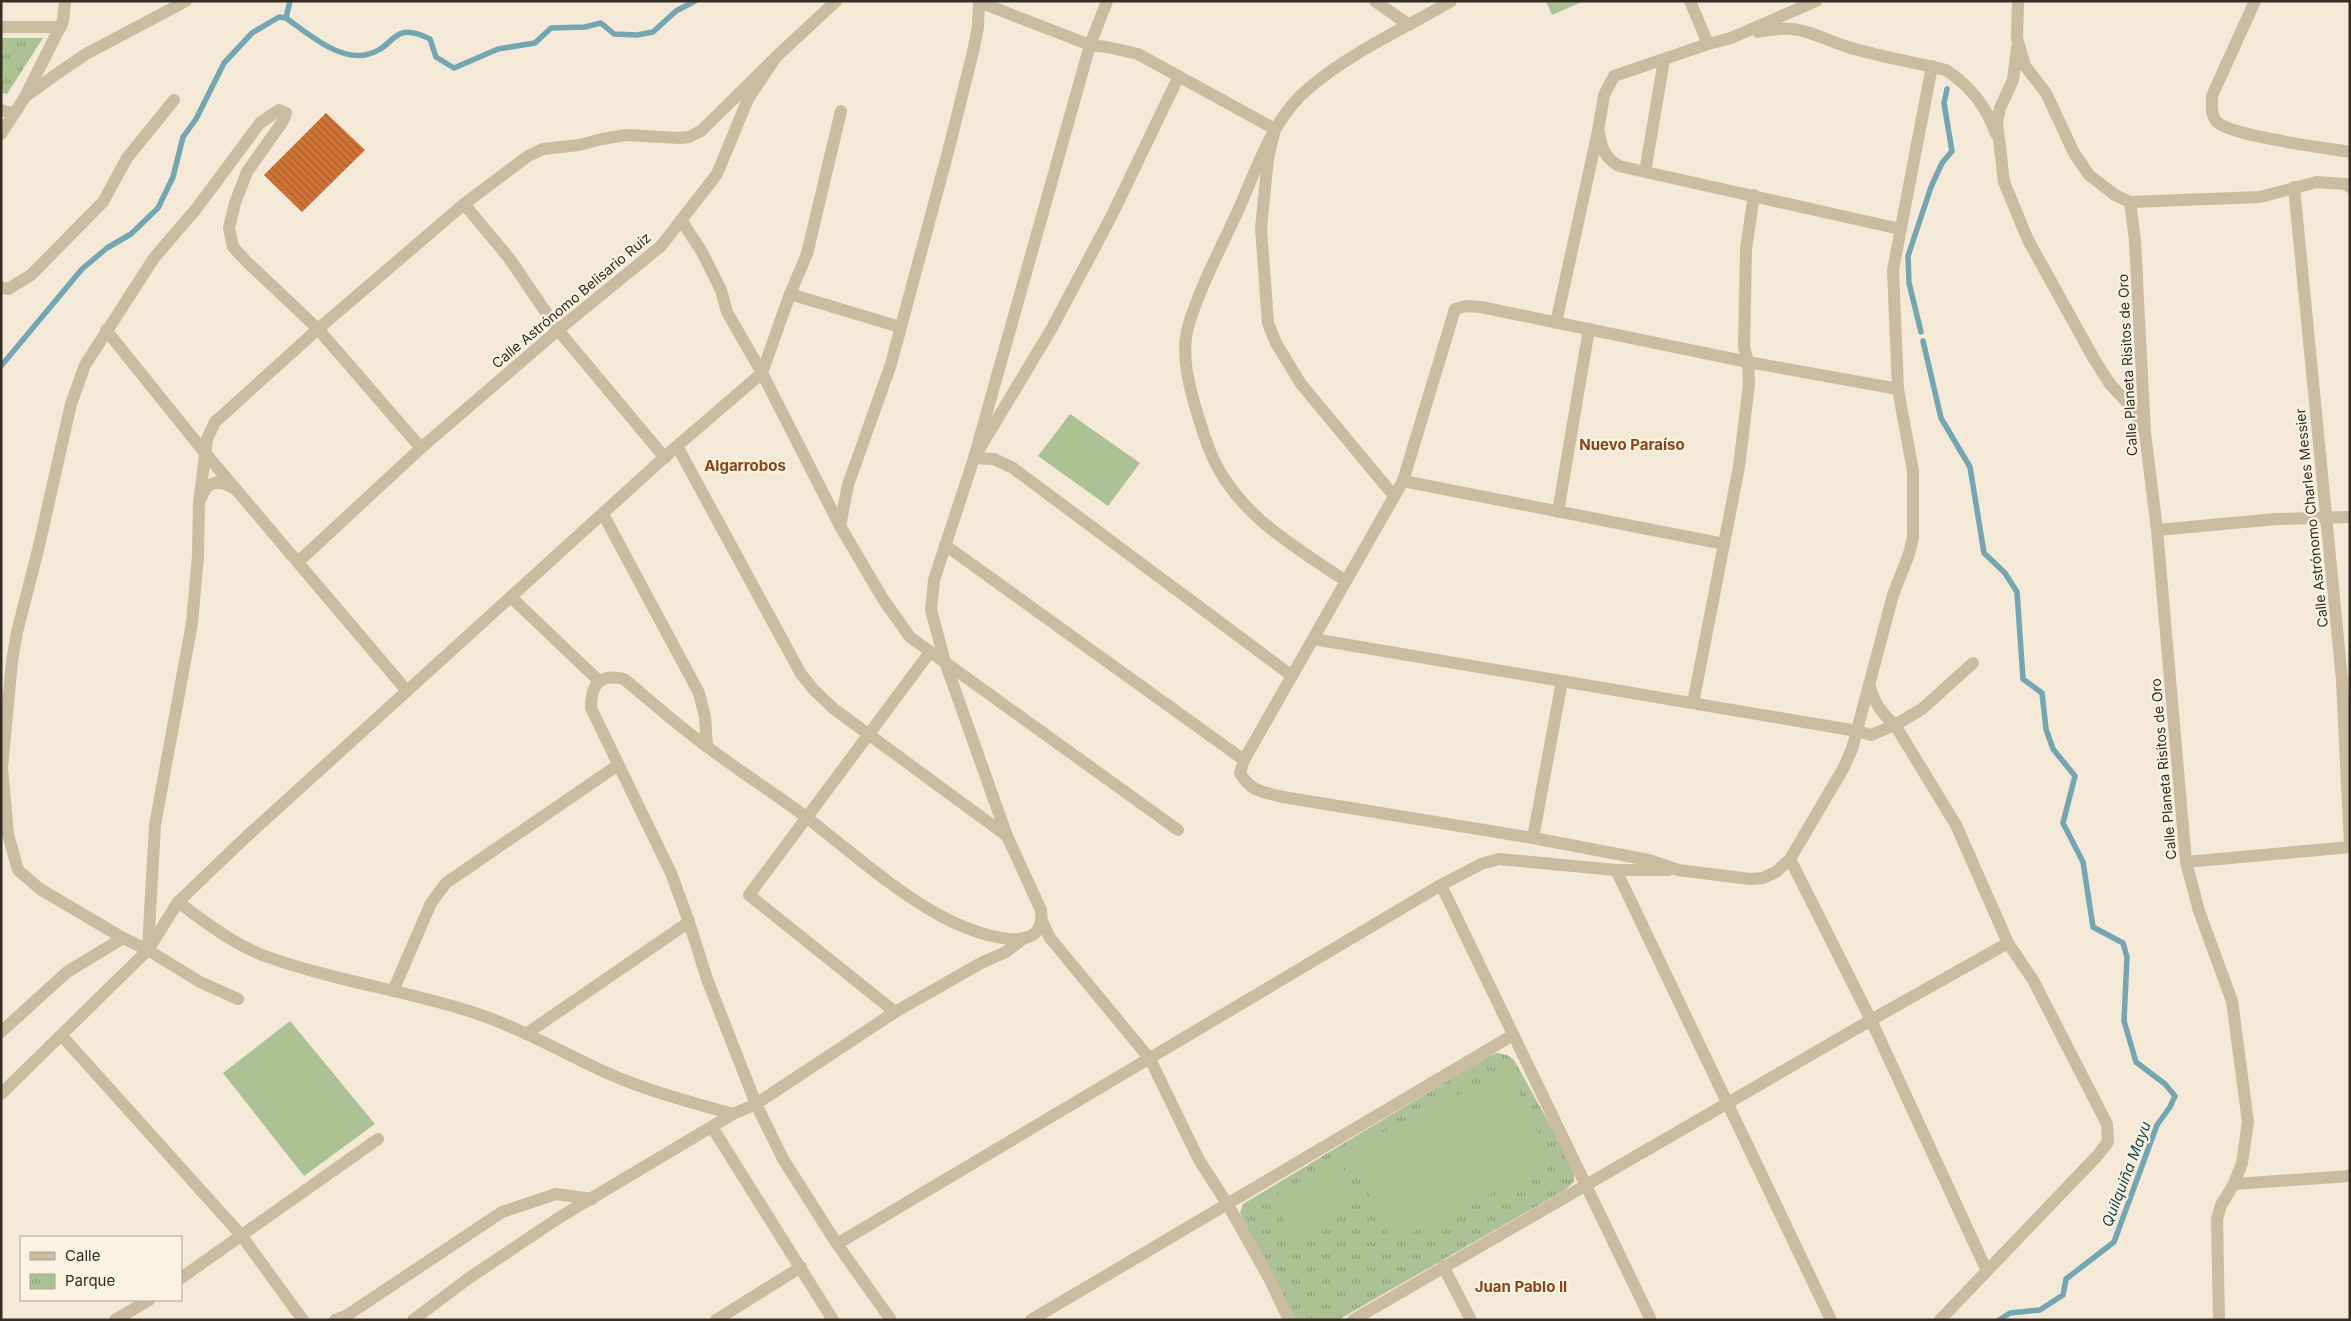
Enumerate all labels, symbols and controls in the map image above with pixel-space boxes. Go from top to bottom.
street label: Calle Astrónomo Belisario Ruiz [488,228,654,372]
street label: Calle Planeta Risitos de Oro [2114,274,2140,456]
street label: Calle Astrónomo Charles Messier [2291,407,2331,629]
district label: Nuevo Paraíso [1579,435,1685,454]
district label: Algarrobos [704,456,786,475]
street label: Calle Planeta Risitos de Oro [2147,678,2179,860]
water label: Quilquiña Mayu [2097,1118,2155,1229]
legend [20,1236,182,1301]
text: Calle [65,1246,100,1265]
text: Parque [65,1271,115,1290]
district label: Juan Pablo II [1475,1277,1567,1296]

